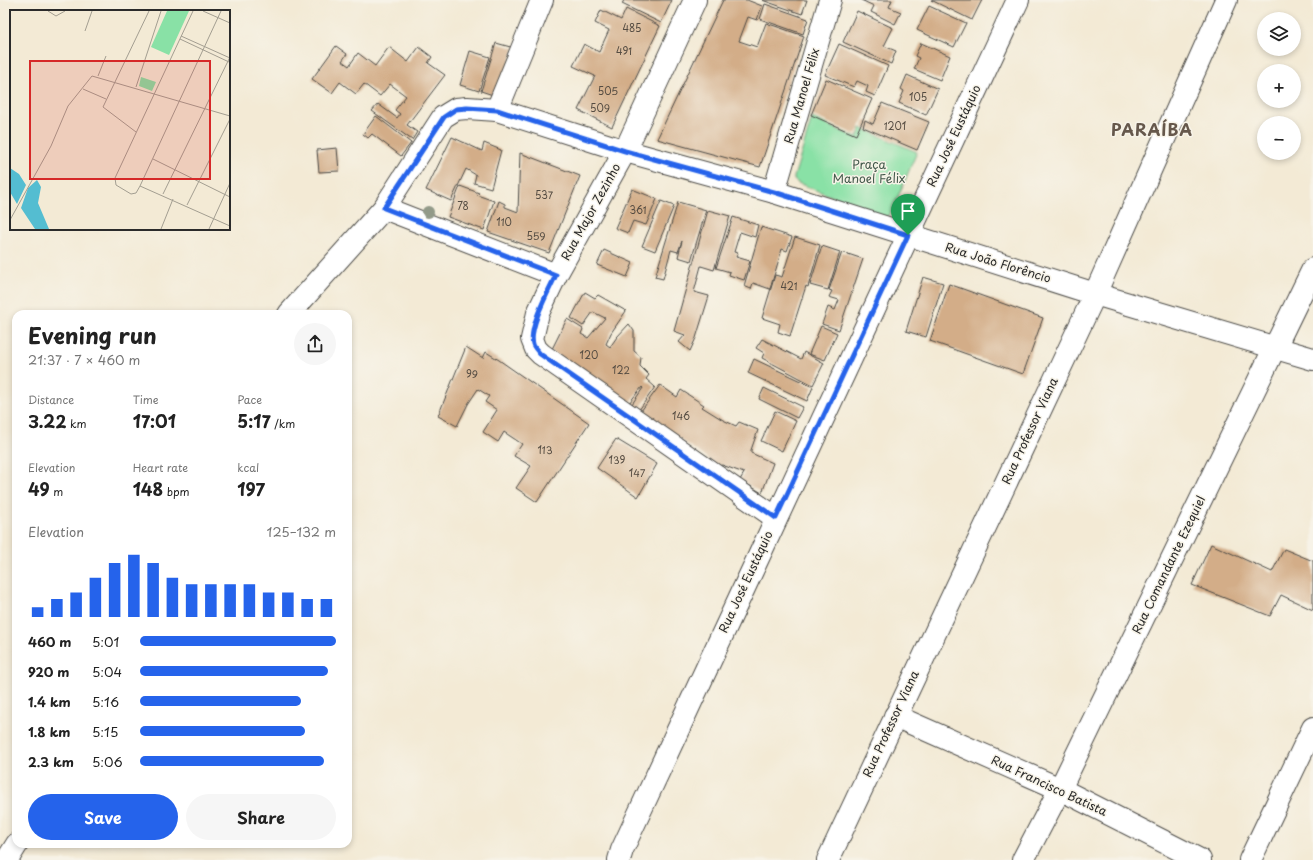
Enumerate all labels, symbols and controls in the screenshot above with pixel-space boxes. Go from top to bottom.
inset map [10,10,230,230]
map controls [1257,12,1301,160]
button: layers [1257,12,1301,56]
house number: 485 [623,20,641,35]
house number: 491 [616,43,632,58]
street label: Rua Manoel Félix [779,46,823,146]
button: + [1257,64,1301,108]
street label: Rua José Eustáquio [922,81,985,190]
house number: 505 [598,83,618,98]
house number: 105 [909,89,927,104]
house number: 509 [590,100,610,115]
button: − [1257,116,1301,160]
district label: PARAÍBA [1111,117,1193,141]
house number: 1201 [884,118,906,133]
park label: Praça Manoel Félix [833,155,905,187]
street label: Rua Major Zezinho [556,159,624,263]
house number: 537 [535,187,554,202]
pin [891,194,925,235]
house number: 78 [457,198,469,213]
icon: arrive [897,200,919,222]
house number: 361 [629,202,647,217]
house number: 110 [496,214,512,229]
house number: 559 [527,228,545,243]
street label: Rua João Florêncio [943,237,1054,287]
house number: 421 [780,278,798,293]
text: Evening run [28,318,157,351]
button: share [294,323,336,365]
house number: 120 [580,347,598,362]
text: 21:37 · 7 × 460 m [28,350,140,369]
house number: 122 [612,362,630,377]
house number: 99 [466,366,478,381]
street label: Rua Professor Viana [996,374,1062,487]
text: Distance [28,391,74,408]
text: Time [133,391,159,408]
text: Pace [237,391,262,408]
text: 3.22 [28,408,66,434]
text: 17:01 [133,408,176,434]
text: 5:17 [237,408,271,434]
house number: 146 [672,408,690,423]
text: km [66,415,87,432]
text: /km [271,415,295,432]
house number: 113 [537,442,553,457]
house number: 139 [609,452,626,467]
text: Elevation [28,459,75,476]
text: Heart rate [133,459,188,476]
text: kcal [237,459,259,476]
house number: 147 [629,465,646,480]
text: 49 [28,476,50,502]
text: 148 [133,476,163,502]
text: 197 [237,476,265,502]
text: m [50,483,63,500]
text: bpm [163,483,190,500]
street label: Rua Comandante Ezequiel [1127,493,1209,637]
text: Elevation [28,522,84,541]
text: 125–132 m [267,522,336,541]
street label: Rua José Eustáquio [714,527,777,636]
text: 460 m [28,632,71,651]
text: 5:01 [92,632,119,651]
text: 920 m [28,662,69,681]
text: 5:04 [92,662,122,681]
street label: Rua Professor Viana [857,667,923,780]
text: 1.4 km [28,692,71,711]
text: 5:16 [92,692,119,711]
text: 1.8 km [28,722,70,741]
text: 5:15 [92,722,118,741]
street label: Rua Francisco Batista [988,750,1111,820]
text: 2.3 km [28,752,74,771]
text: 5:06 [92,752,123,771]
button: Save [28,794,178,840]
button: Share [186,794,336,840]

